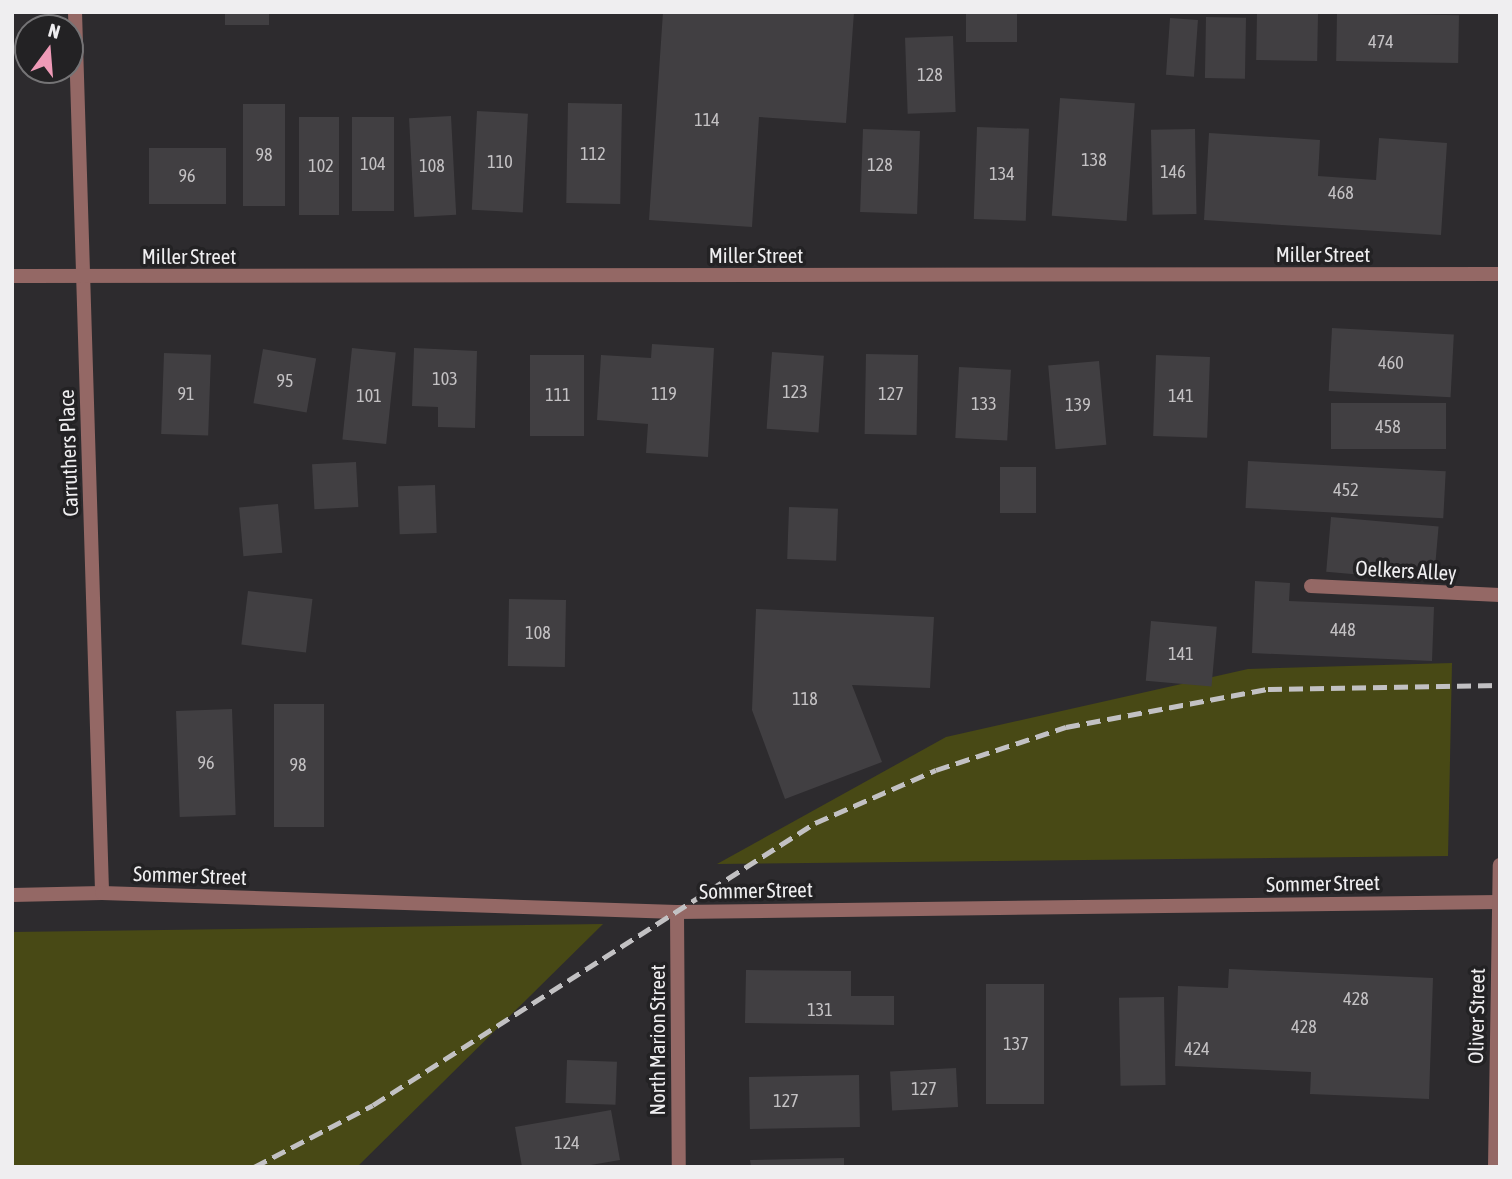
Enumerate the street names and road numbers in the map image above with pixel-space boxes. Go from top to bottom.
street label: Miller Street [1276,241,1370,267]
street label: Miller Street [709,242,803,268]
street label: Miller Street [142,243,236,269]
street label: Carruthers Place [53,389,83,517]
street label: Oelkers Alley [1355,555,1457,585]
street label: Sommer Street [133,860,247,890]
street label: Sommer Street [1266,869,1380,897]
street label: Sommer Street [699,876,813,904]
street label: North Marion Street [644,964,670,1116]
street label: Oliver Street [1463,968,1489,1064]

